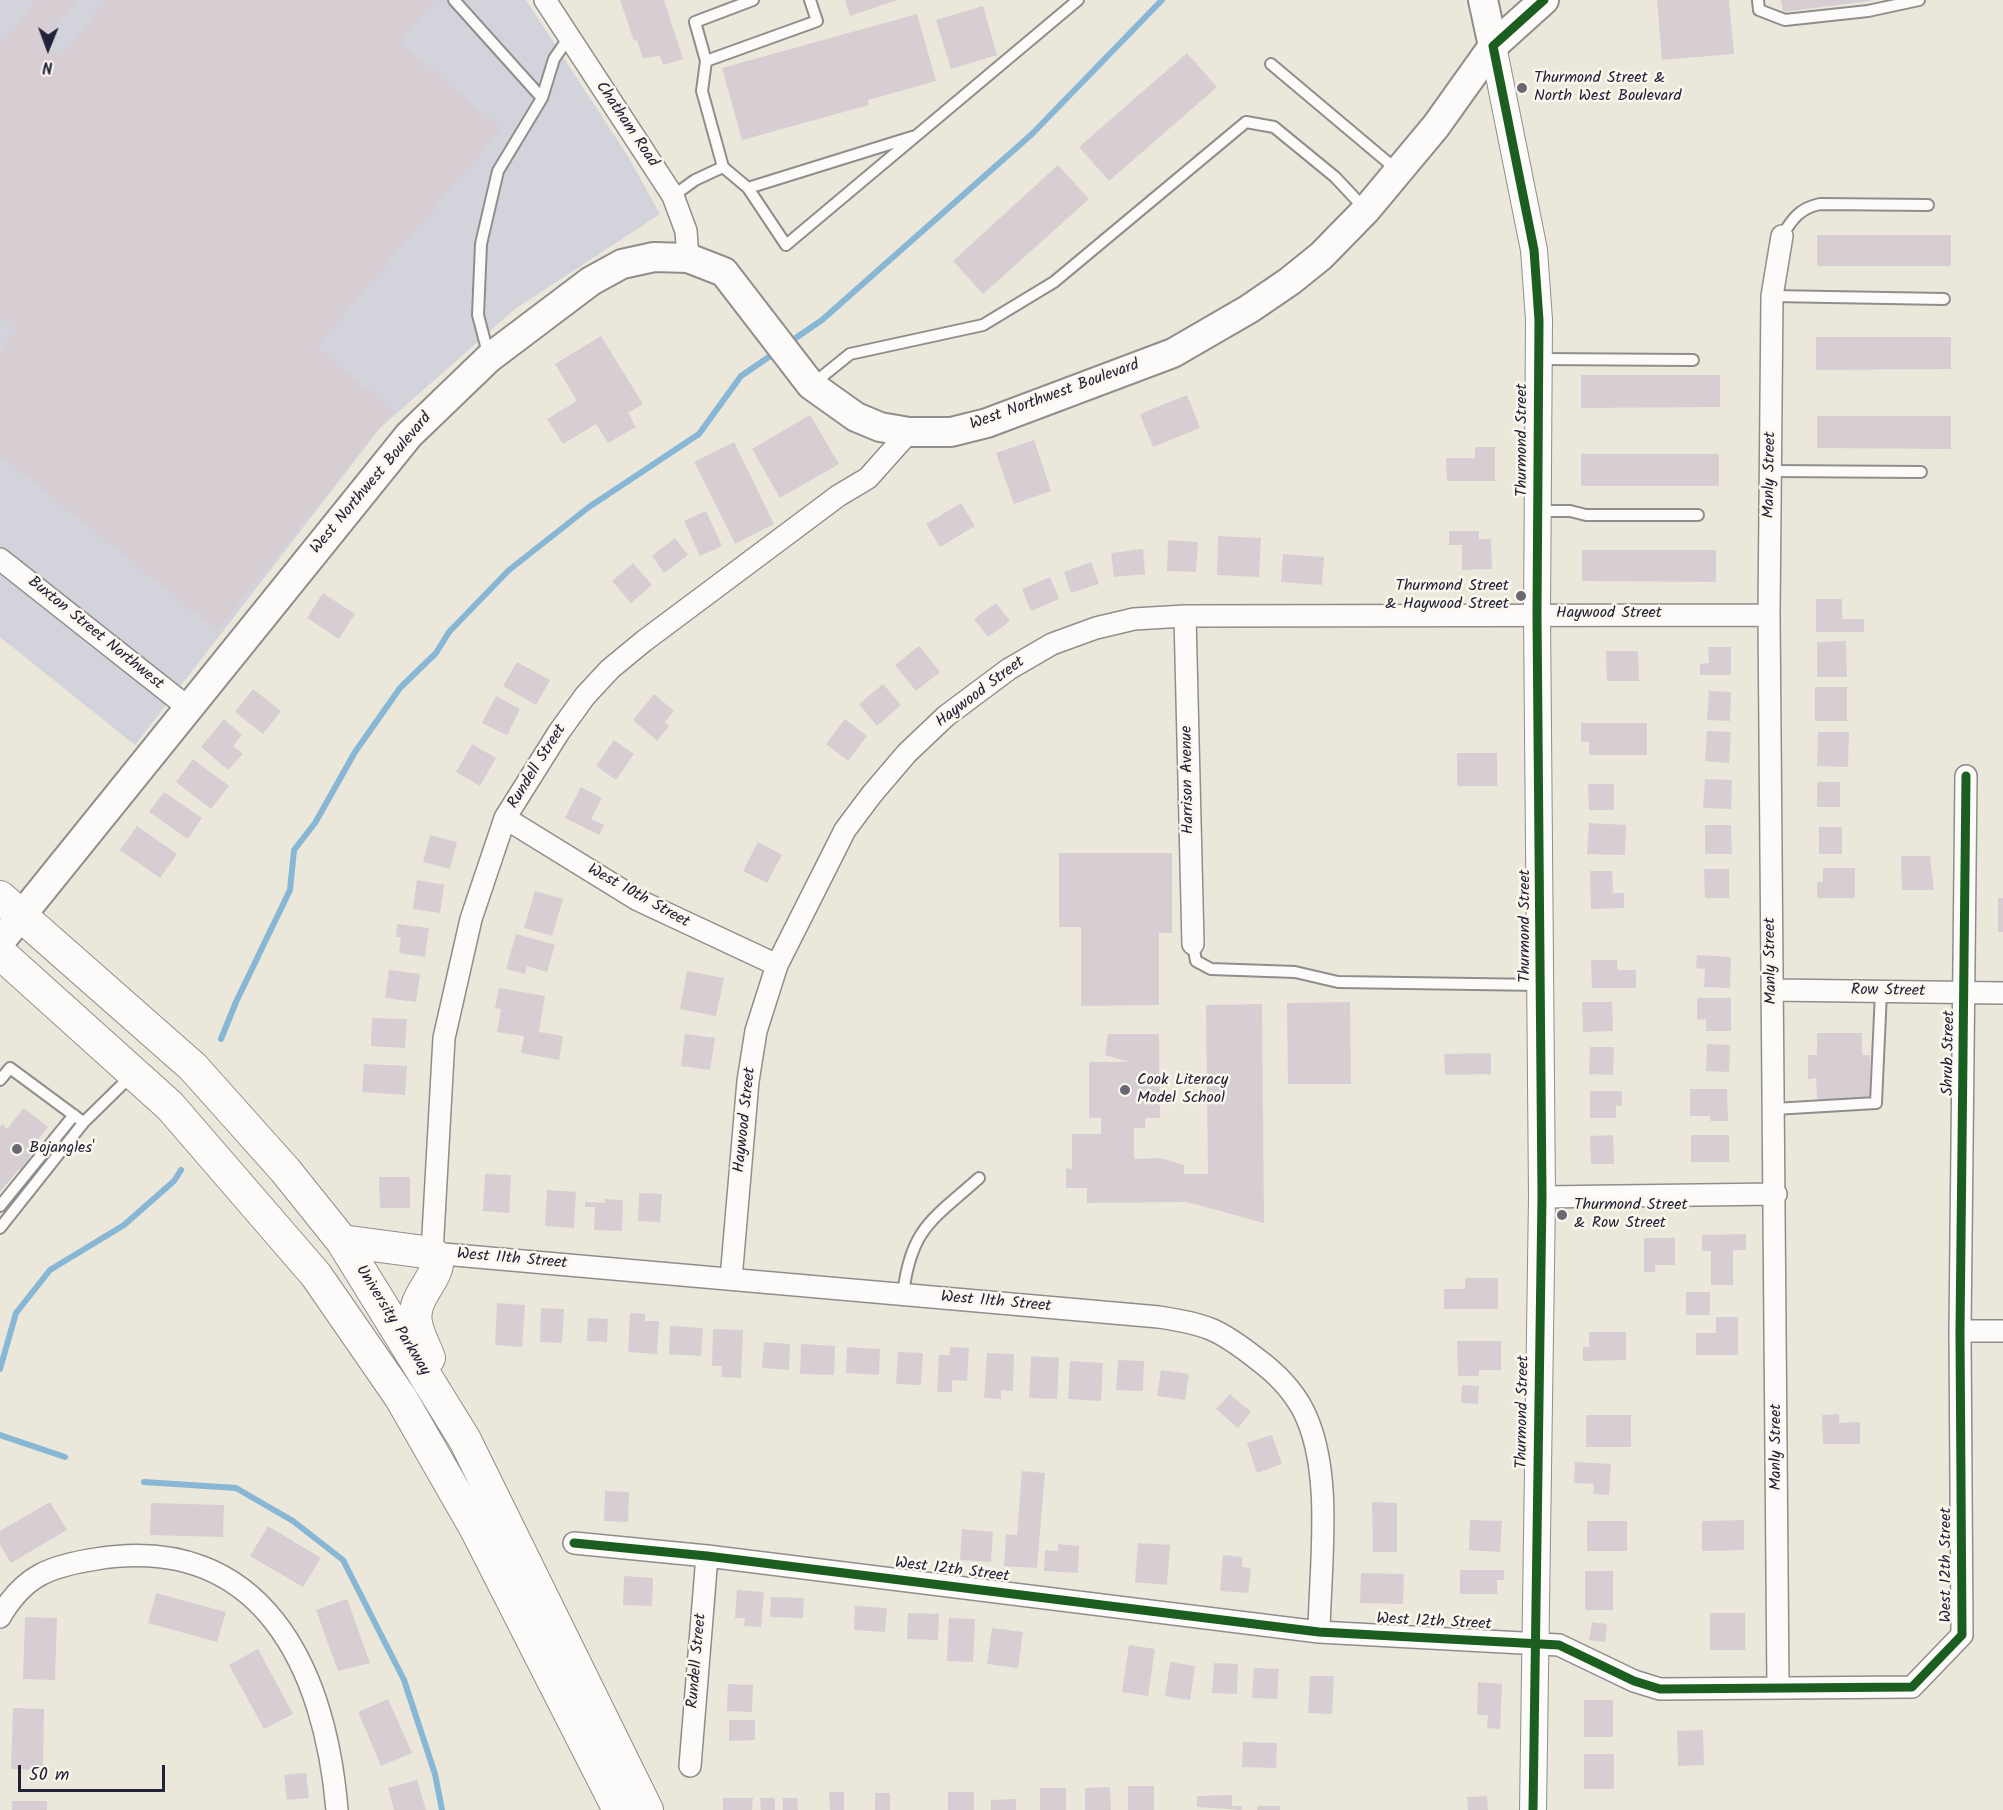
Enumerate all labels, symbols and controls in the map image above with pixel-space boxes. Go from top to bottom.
north arrow [18,18,78,78]
text: N [42,54,53,79]
place label: Thurmond Street & North West Boulevard [1534,69,1681,107]
street label: Chatham Road [590,79,662,171]
marker: Thurmond Street & North West Boulevard [1515,81,1529,95]
street label: West Northwest Boulevard [968,356,1142,436]
street label: Thurmond Street [1513,383,1533,497]
street label: West Northwest Boulevard [307,409,437,559]
street label: Manly Street [1761,431,1781,519]
street label: Buxton Street Northwest [23,573,167,695]
place label: Thurmond Street & Haywood Street [1385,577,1509,615]
marker: Thurmond Street & Haywood Street [1514,589,1528,603]
street label: Haywood Street [1556,604,1662,624]
street label: Haywood Street [933,653,1029,733]
street label: Rundell Street [505,721,571,813]
street label: Harrison Avenue [1178,725,1200,835]
street label: West 10th Street [584,861,692,933]
street label: Thurmond Street [1516,869,1536,983]
street label: Manly Street [1762,917,1782,1005]
street label: Row Street [1851,982,1925,1002]
street label: Shrub Street [1940,1010,1960,1096]
street label: Haywood Street [731,1066,761,1174]
place label: Cook Literacy Model School [1137,1071,1228,1109]
marker: Cook Literacy Model School [1118,1083,1132,1097]
place label: Bojangles' [29,1139,94,1159]
marker: Bojangles' [10,1142,24,1156]
place label: Thurmond Street & Row Street [1574,1196,1688,1234]
marker: Thurmond Street & Row Street [1555,1208,1569,1222]
street label: West 11th Street [456,1246,568,1274]
street label: University Parkway [350,1262,434,1380]
street label: West 11th Street [940,1289,1052,1317]
street label: Thurmond Street [1513,1355,1535,1469]
street label: Manly Street [1767,1403,1787,1491]
street label: West 12th Street [1937,1507,1957,1623]
street label: West 12th Street [894,1554,1010,1588]
street label: West 12th Street [1376,1610,1492,1636]
street label: Rundell Street [684,1613,712,1709]
scale bar [21,1753,168,1791]
text: 50 m [29,1761,69,1790]

